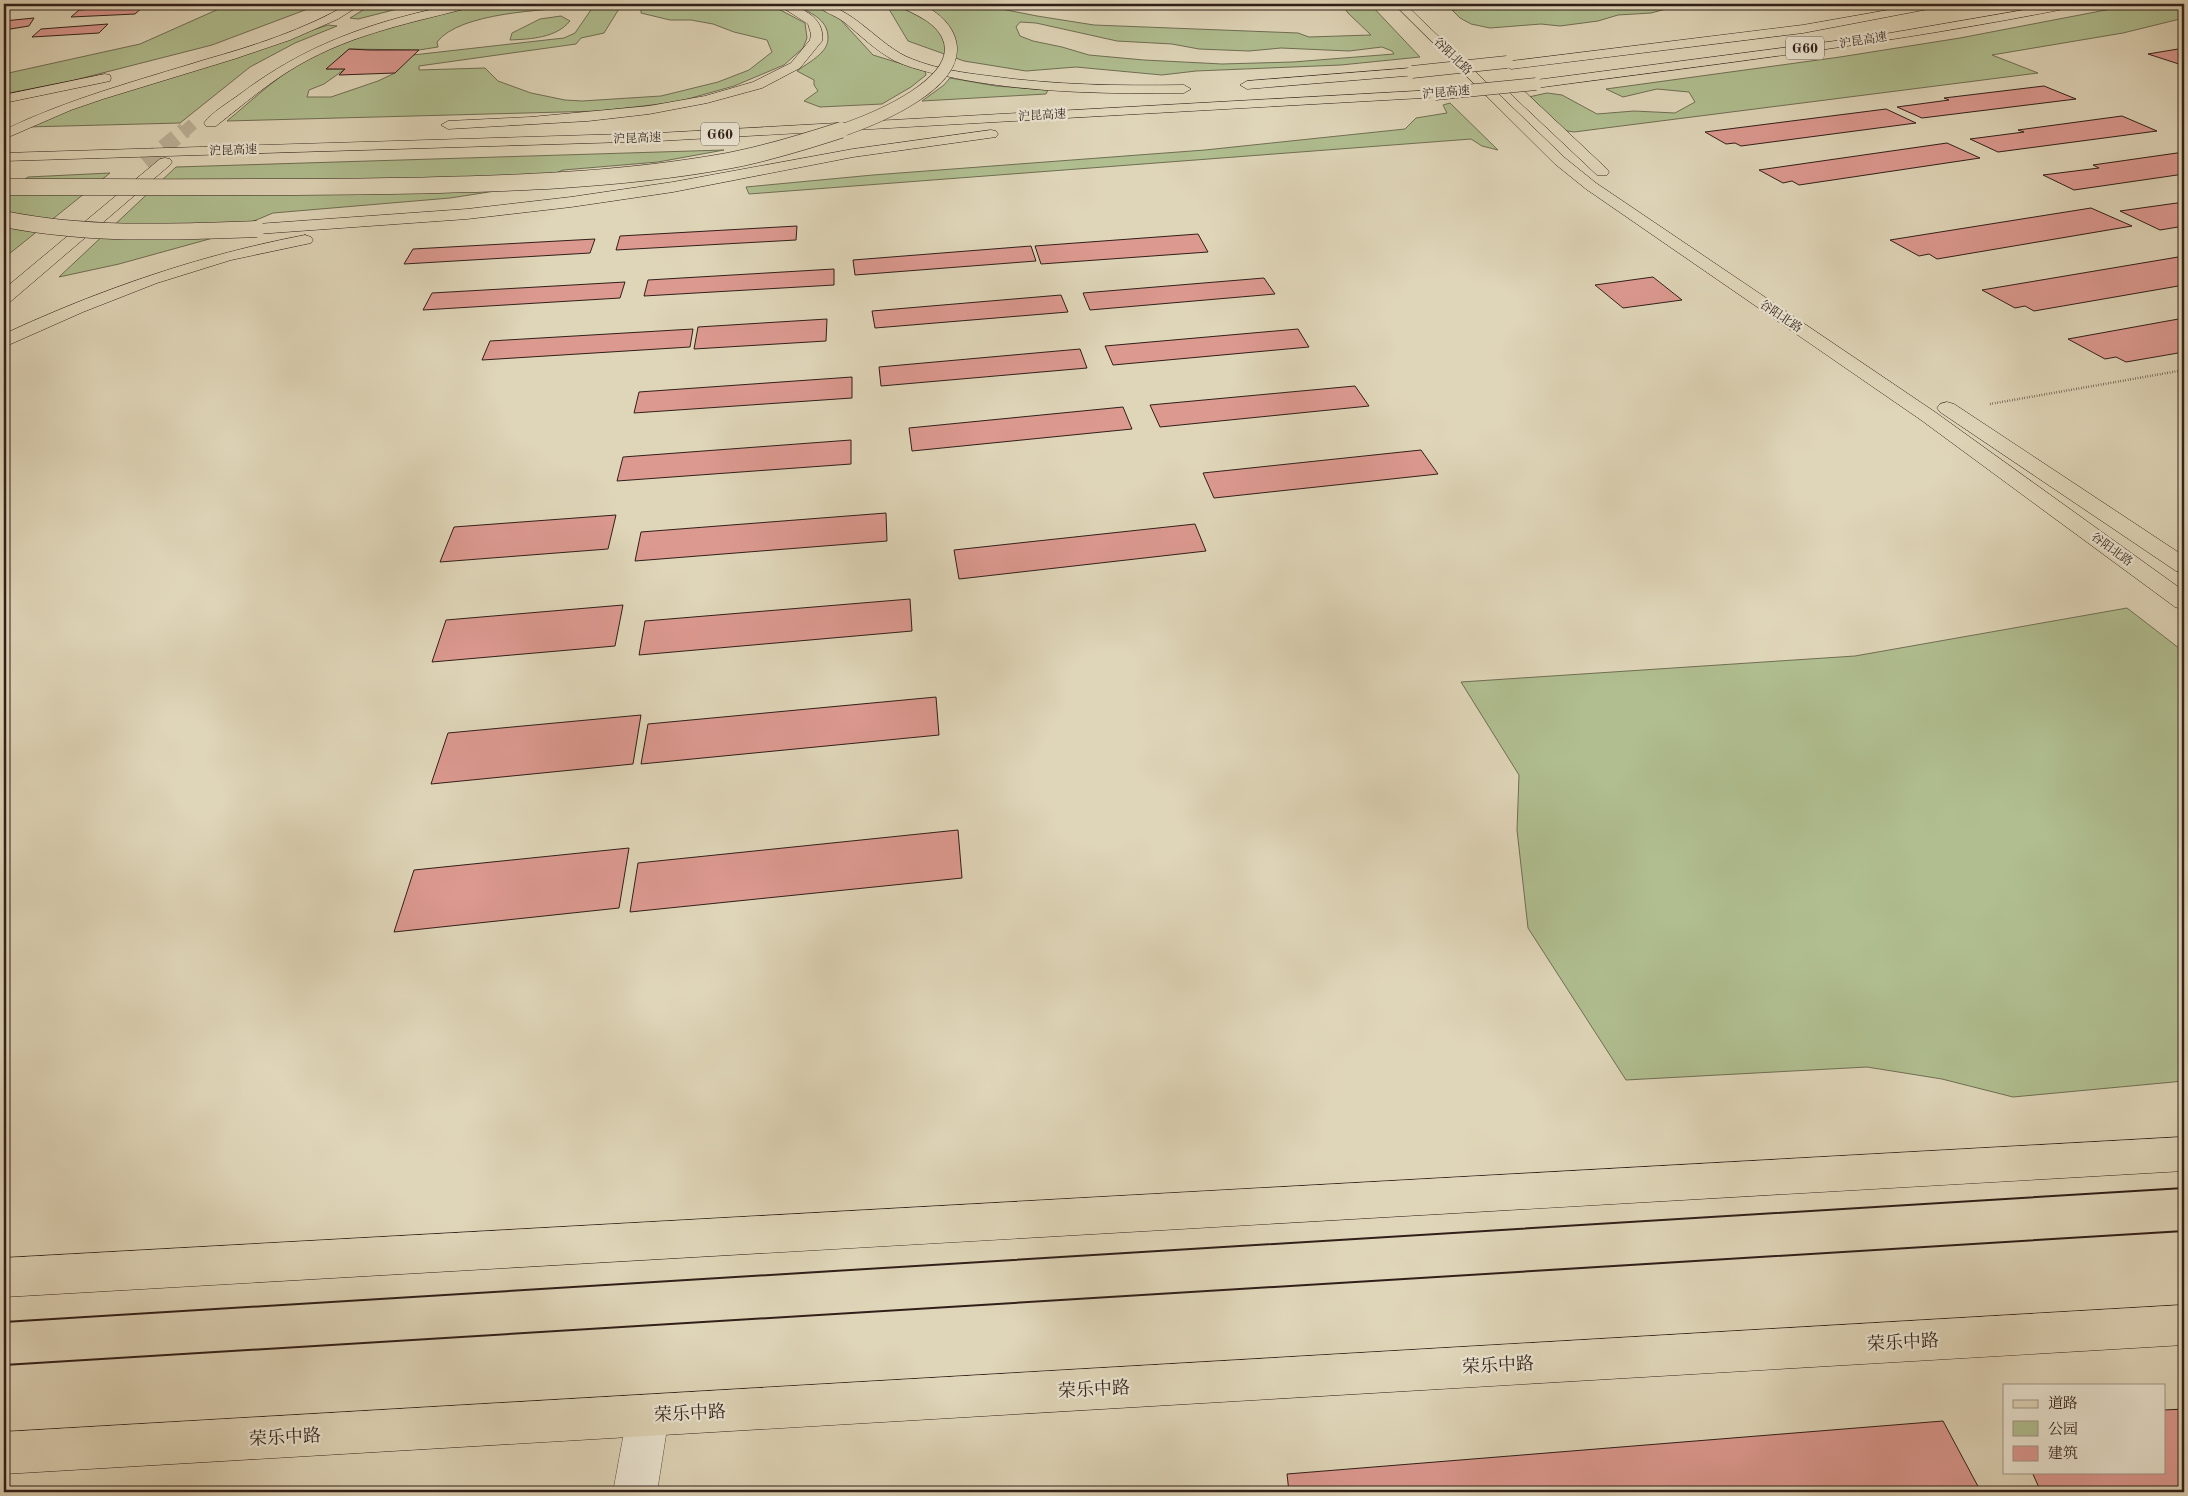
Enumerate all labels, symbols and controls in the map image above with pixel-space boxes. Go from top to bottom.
street label: 沪昆高速 [1838,29,1888,51]
street label: 谷阳北路 [1431,34,1475,78]
road number: G60 [1786,36,1824,59]
street label: 沪昆高速 [1421,83,1471,101]
street label: 沪昆高速 [1018,107,1066,123]
road number: G60 [701,122,739,146]
street label: 沪昆高速 [613,130,661,146]
street label: 沪昆高速 [209,142,257,158]
street label: 谷阳北路 [1757,297,1805,335]
street label: 谷阳北路 [2088,529,2136,569]
street label: 荣乐中路 [1867,1330,1939,1354]
street label: 荣乐中路 [1462,1353,1534,1377]
street label: 荣乐中路 [1058,1377,1130,1401]
legend [2003,1384,2166,1474]
text: 道路 [2048,1395,2078,1412]
street label: 荣乐中路 [654,1401,726,1425]
text: 公园 [2048,1421,2078,1438]
street label: 荣乐中路 [249,1425,321,1449]
text: 建筑 [2048,1445,2078,1462]

